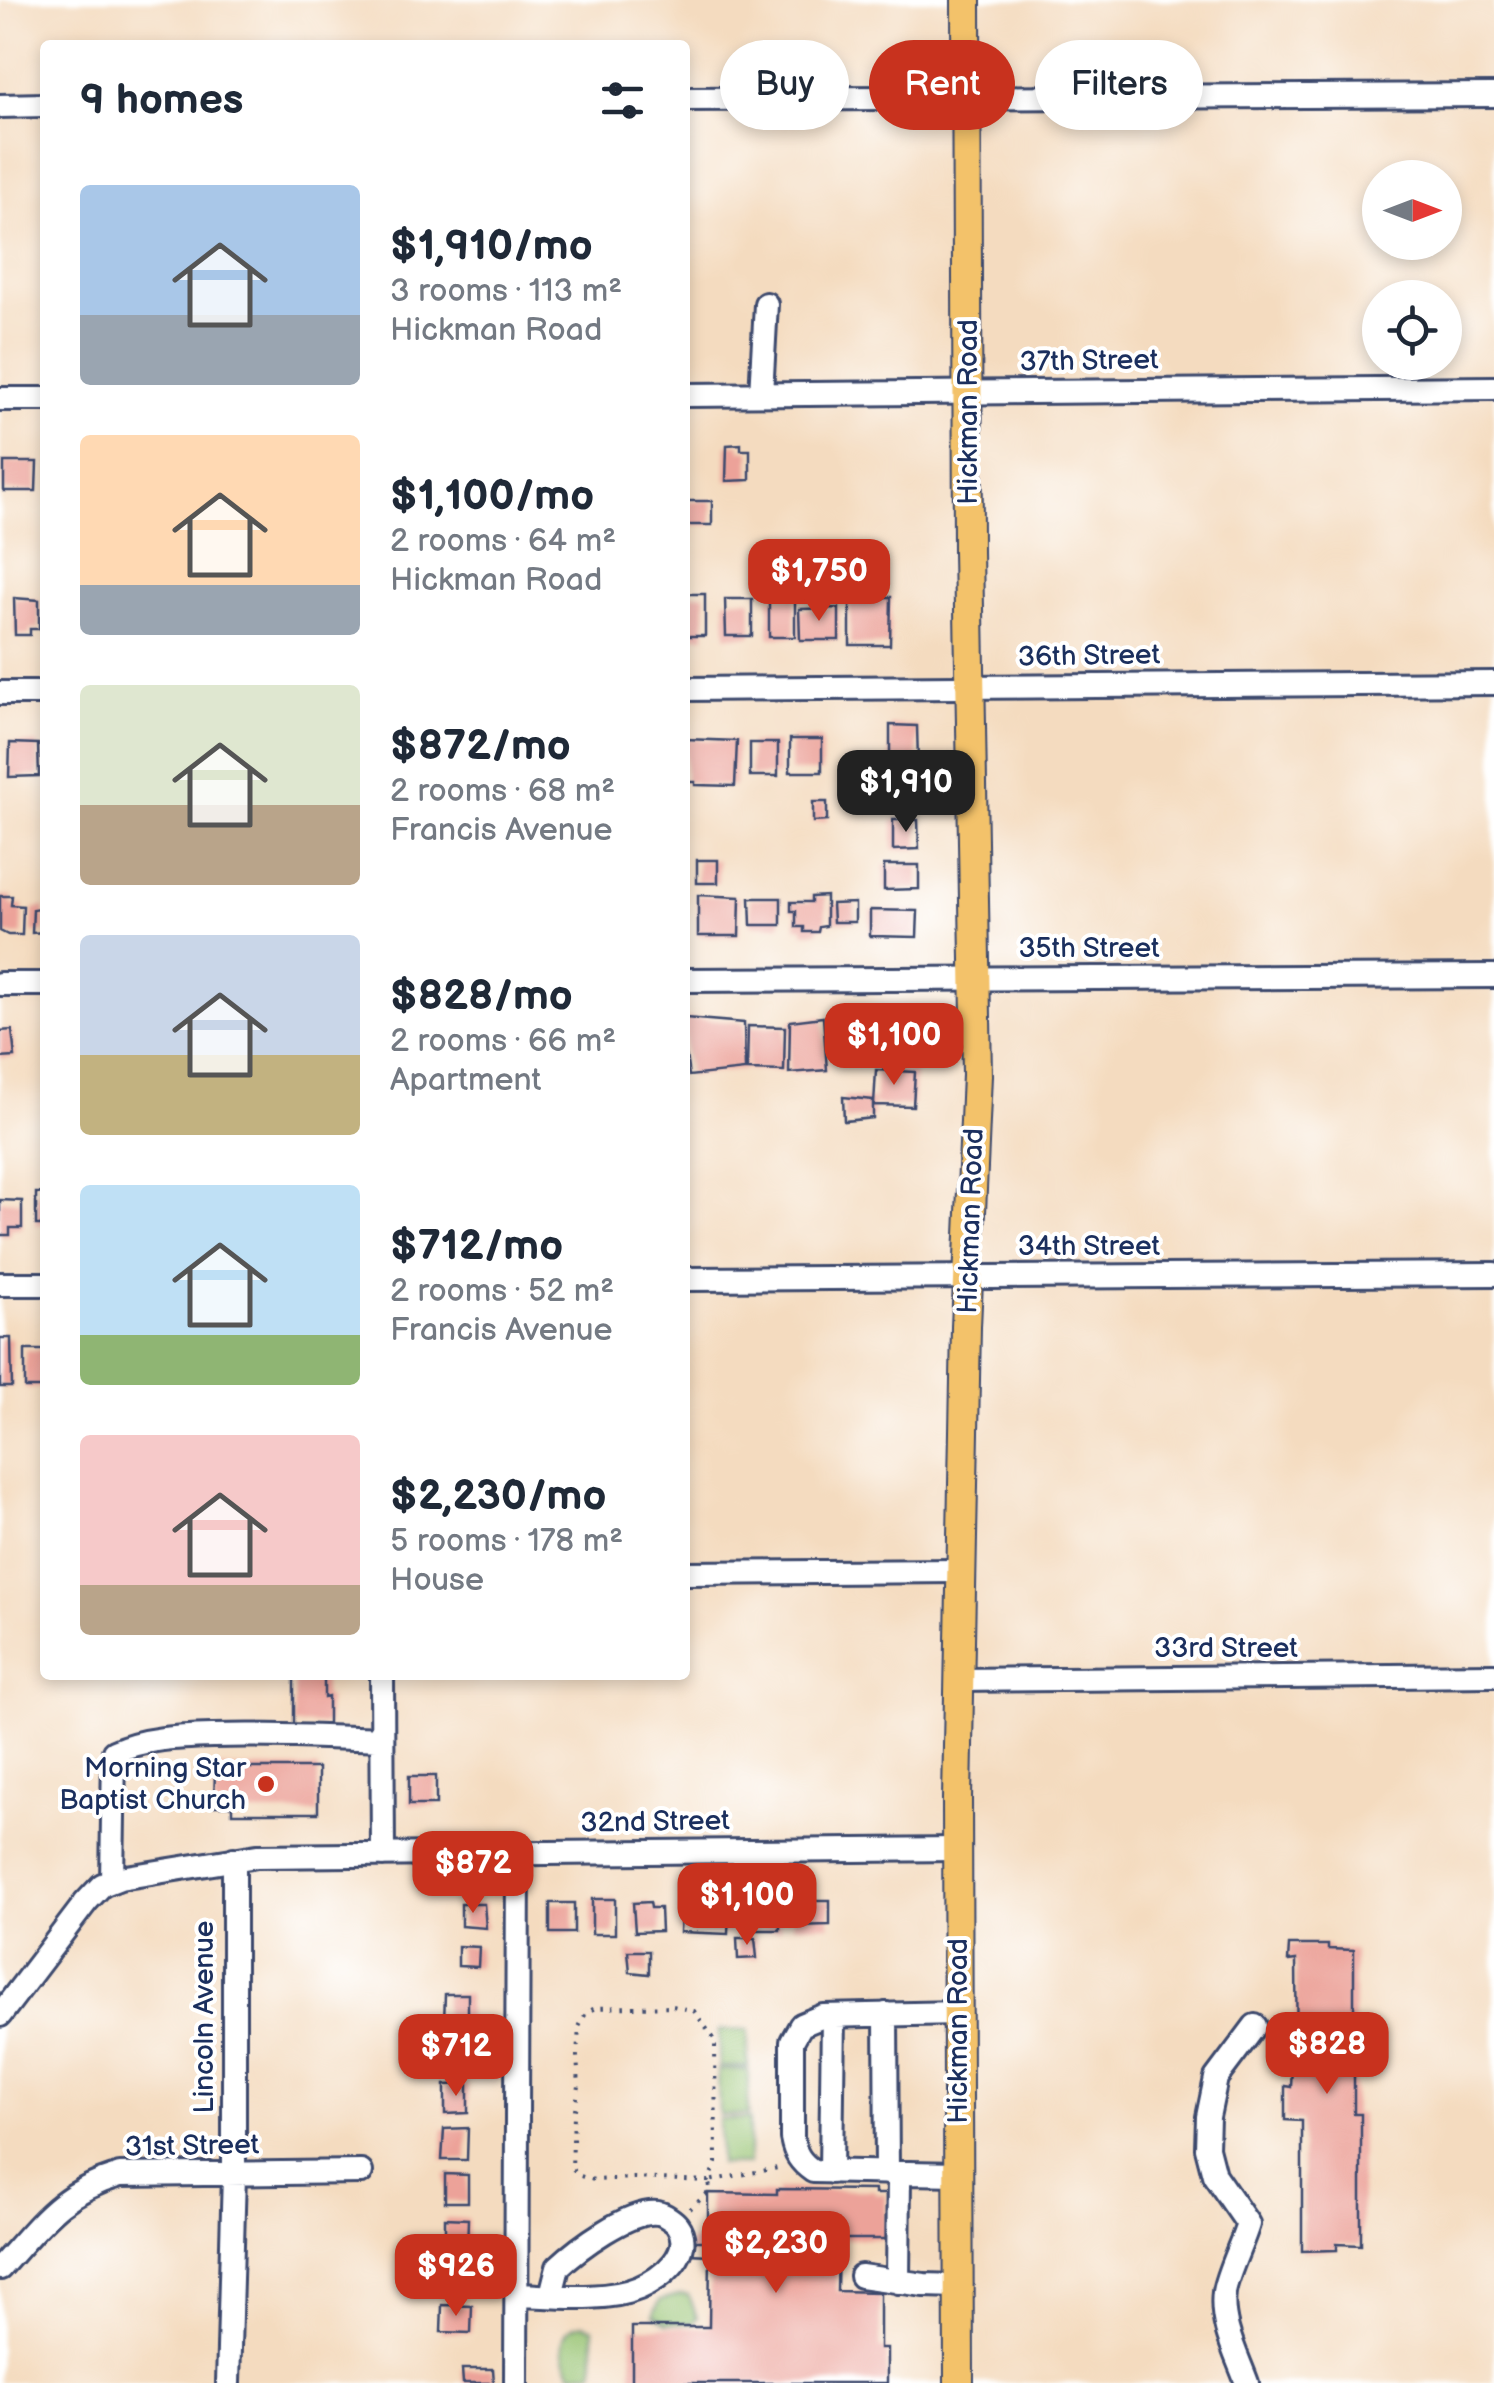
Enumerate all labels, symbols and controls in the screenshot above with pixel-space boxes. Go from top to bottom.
chip: Buy [720,40,849,130]
chip: Rent [869,40,1015,130]
chip: Filters [1035,40,1203,130]
icon: filters [595,73,650,128]
text: 9 homes [80,75,243,126]
north arrow [1362,160,1462,260]
map controls [1362,160,1462,380]
text: $1,910/mo [390,221,593,272]
icon: home [160,225,280,345]
text: 3 rooms · 113 m² [390,272,622,311]
button: locate [1362,280,1462,380]
text: Hickman Road [390,311,602,350]
street label: Hickman Road [952,319,985,505]
street label: 37th Street [1019,343,1159,379]
text: $1,100/mo [390,471,594,522]
icon: home [160,475,280,595]
text: 2 rooms · 64 m² [390,522,616,561]
pin: $1,750 [738,539,900,624]
text: $1,750 [770,552,868,591]
text: Hickman Road [390,561,602,600]
street label: 36th Street [1018,638,1161,674]
text: $872/mo [390,721,571,772]
icon: home [160,725,280,845]
pin: $1,910 [825,750,987,835]
text: $1,910 [859,763,953,802]
text: 2 rooms · 68 m² [390,772,615,811]
text: Francis Avenue [390,811,613,850]
street label: 35th Street [1018,932,1160,965]
text: $828/mo [390,971,573,1022]
icon: home [160,975,280,1095]
pin: $1,100 [813,1003,975,1088]
text: $1,100 [846,1016,942,1055]
text: 2 rooms · 66 m² [390,1022,616,1061]
text: Apartment [390,1061,541,1100]
street label: Hickman Road [951,1128,991,1314]
text: $712/mo [390,1221,563,1272]
icon: home [160,1225,280,1345]
street label: 34th Street [1018,1230,1161,1263]
text: 2 rooms · 52 m² [390,1272,614,1311]
text: Francis Avenue [390,1311,613,1350]
text: $2,230/mo [390,1471,606,1522]
icon: home [160,1475,280,1595]
text: 5 rooms · 178 m² [390,1522,623,1561]
text: House [390,1561,484,1600]
street label: 33rd Street [1154,1632,1298,1665]
place label: Morning Star Baptist Church [59,1752,247,1817]
marker: Morning Star Baptist Church [255,1773,277,1795]
street label: 32nd Street [580,1804,730,1840]
pin: $872 [414,1831,532,1916]
text: $872 [434,1844,512,1883]
pin: $1,100 [666,1863,828,1948]
text: $1,100 [699,1876,795,1915]
street label: Lincoln Avenue [188,1921,221,2113]
street label: Hickman Road [942,1938,975,2124]
pin: $828 [1268,2012,1386,2097]
pin: $712 [397,2014,515,2099]
text: $828 [1288,2025,1366,2064]
text: $712 [420,2027,492,2066]
street label: 31st Street [125,2128,260,2164]
pin: $2,230 [695,2211,857,2296]
text: $2,230 [724,2224,828,2263]
pin: $926 [397,2234,515,2319]
text: $926 [417,2247,495,2286]

